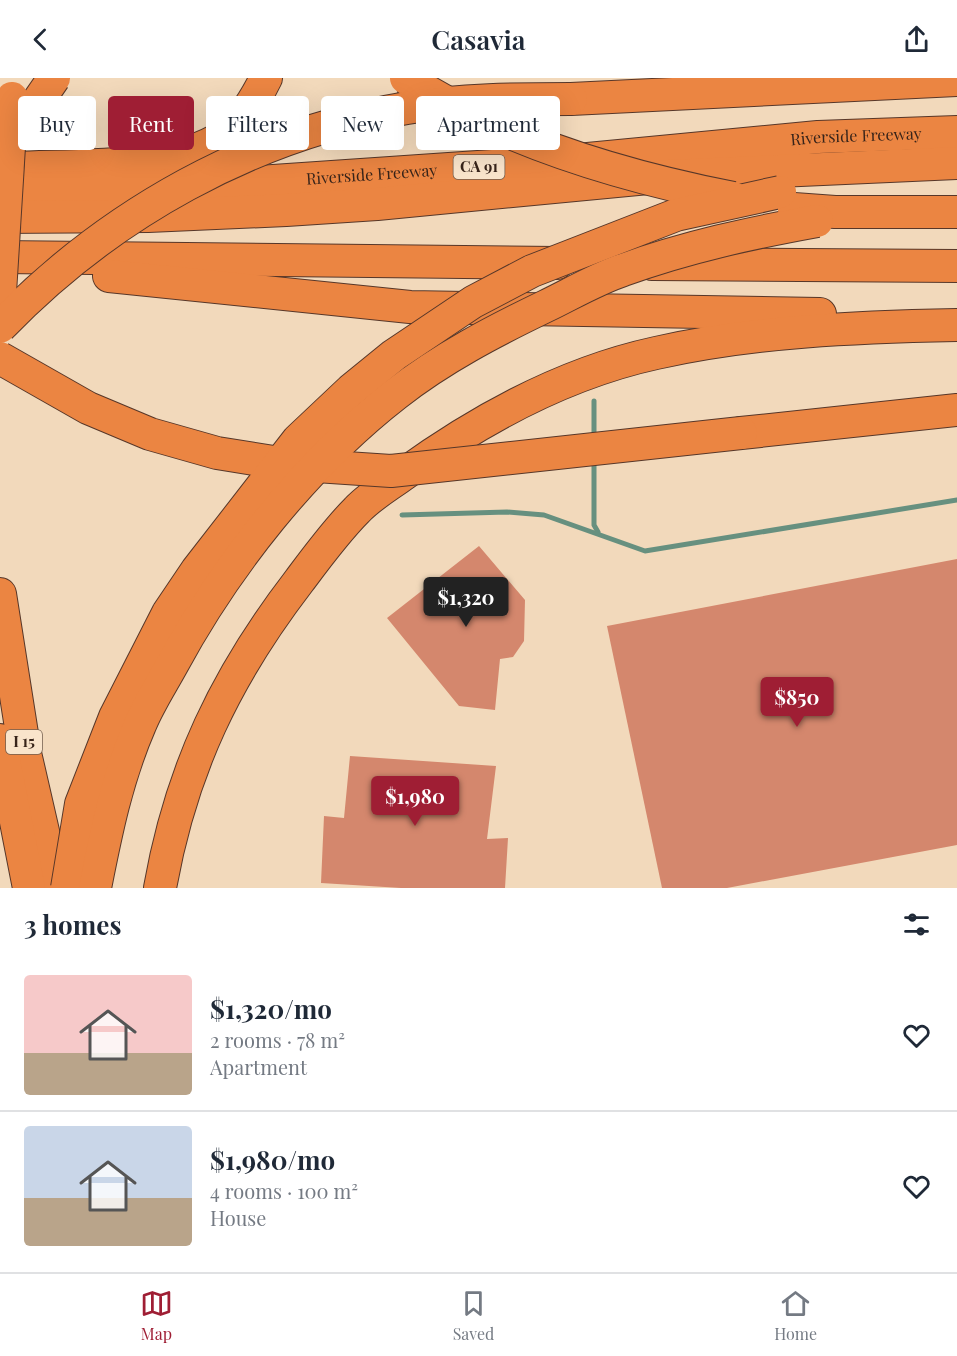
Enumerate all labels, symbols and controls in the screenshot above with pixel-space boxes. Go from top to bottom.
text: Casavia [431,21,526,57]
icon: back [24,23,57,56]
icon: share [900,23,933,56]
chip: Buy [18,96,96,150]
chip: Rent [108,96,194,150]
chip: Filters [206,96,309,150]
chip: New [321,96,404,150]
chip: Apartment [416,96,560,150]
street label: Riverside Freeway [789,122,922,150]
road number: CA 91 [454,155,504,179]
street label: Riverside Freeway [305,159,438,189]
pin: $1,320 [417,577,515,628]
text: $1,320 [437,583,495,610]
pin: $850 [761,677,833,728]
text: $850 [775,683,819,710]
road number: I 15 [6,730,42,754]
pin: $1,980 [366,776,464,827]
text: $1,980 [385,782,445,809]
text: 3 homes [24,907,121,942]
icon: filters [900,908,933,941]
text: $1,320/mo [210,991,332,1026]
icon: home [72,999,144,1071]
icon: heart [900,1019,933,1052]
text: 2 rooms · 78 m² [210,1026,345,1053]
text: Apartment [210,1053,307,1080]
text: $1,980/mo [210,1142,335,1177]
icon: home [72,1150,144,1222]
icon: heart [900,1170,933,1203]
text: 4 rooms · 100 m² [210,1177,358,1204]
text: House [210,1204,266,1231]
tab: Map [140,1287,173,1344]
tab: Saved [453,1287,494,1344]
tab: Home [774,1287,817,1344]

